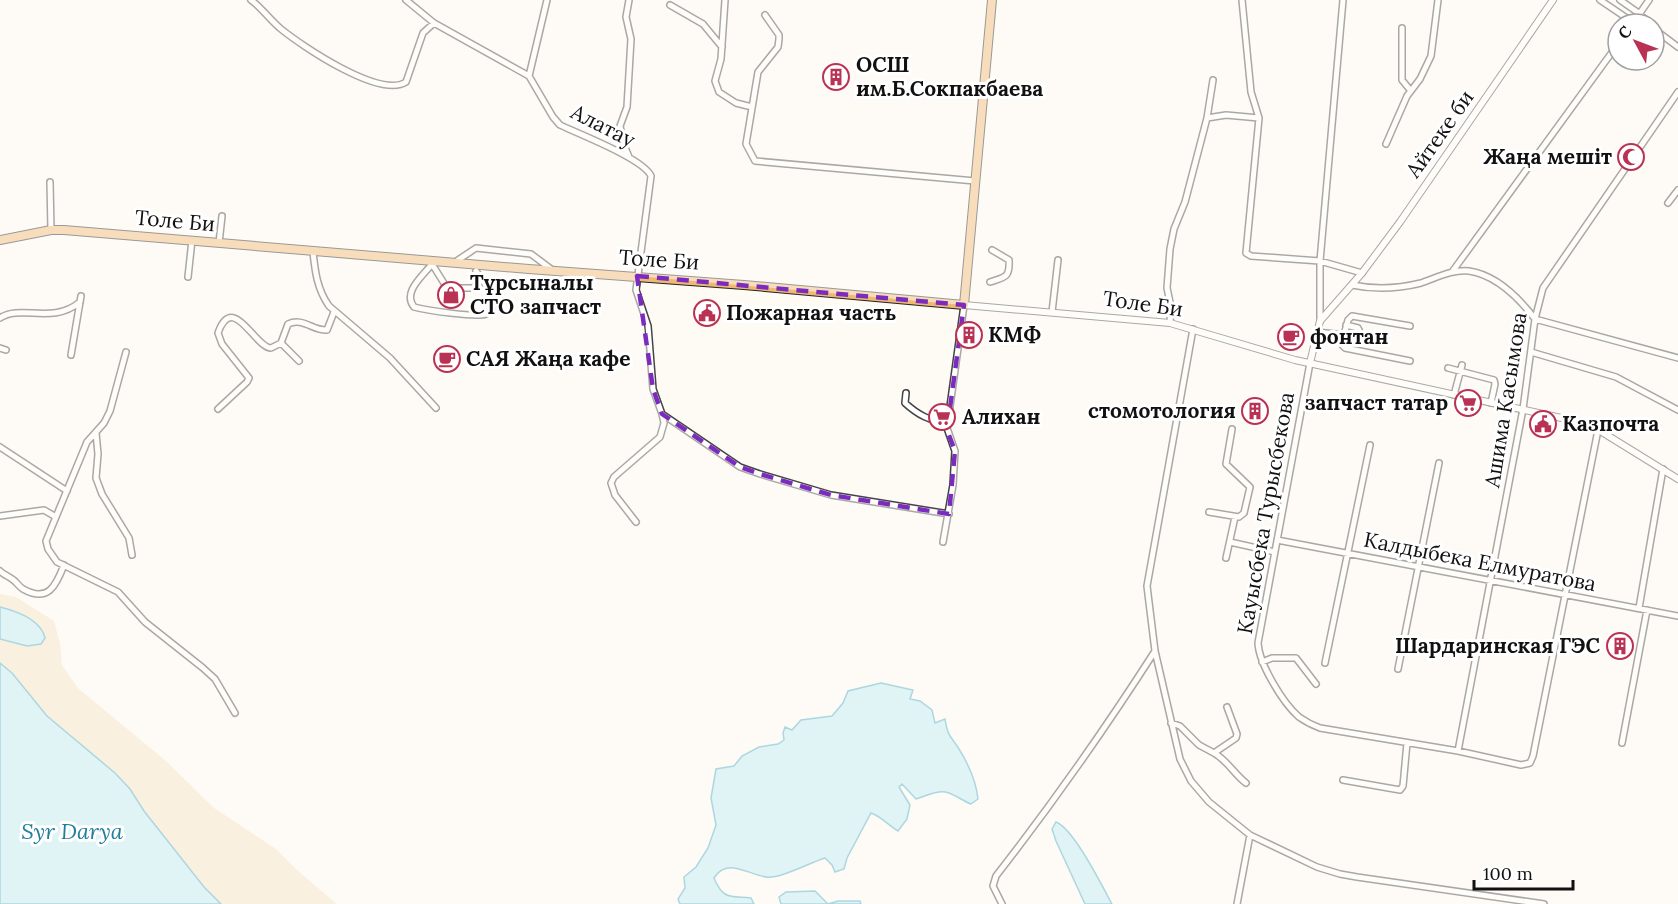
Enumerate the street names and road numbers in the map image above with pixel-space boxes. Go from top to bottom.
street label: Айтеке би [1399,85,1480,184]
street label: Алатау [566,98,640,153]
street label: Толе Би [134,204,216,237]
street label: Толе Би [618,243,700,276]
street label: Толе Би [1101,285,1185,322]
street label: Ашима Касымова [1478,310,1533,490]
street label: Кауысбека Турысбекова [1231,390,1300,636]
street label: Калдыбека Елмуратова [1362,526,1599,597]

